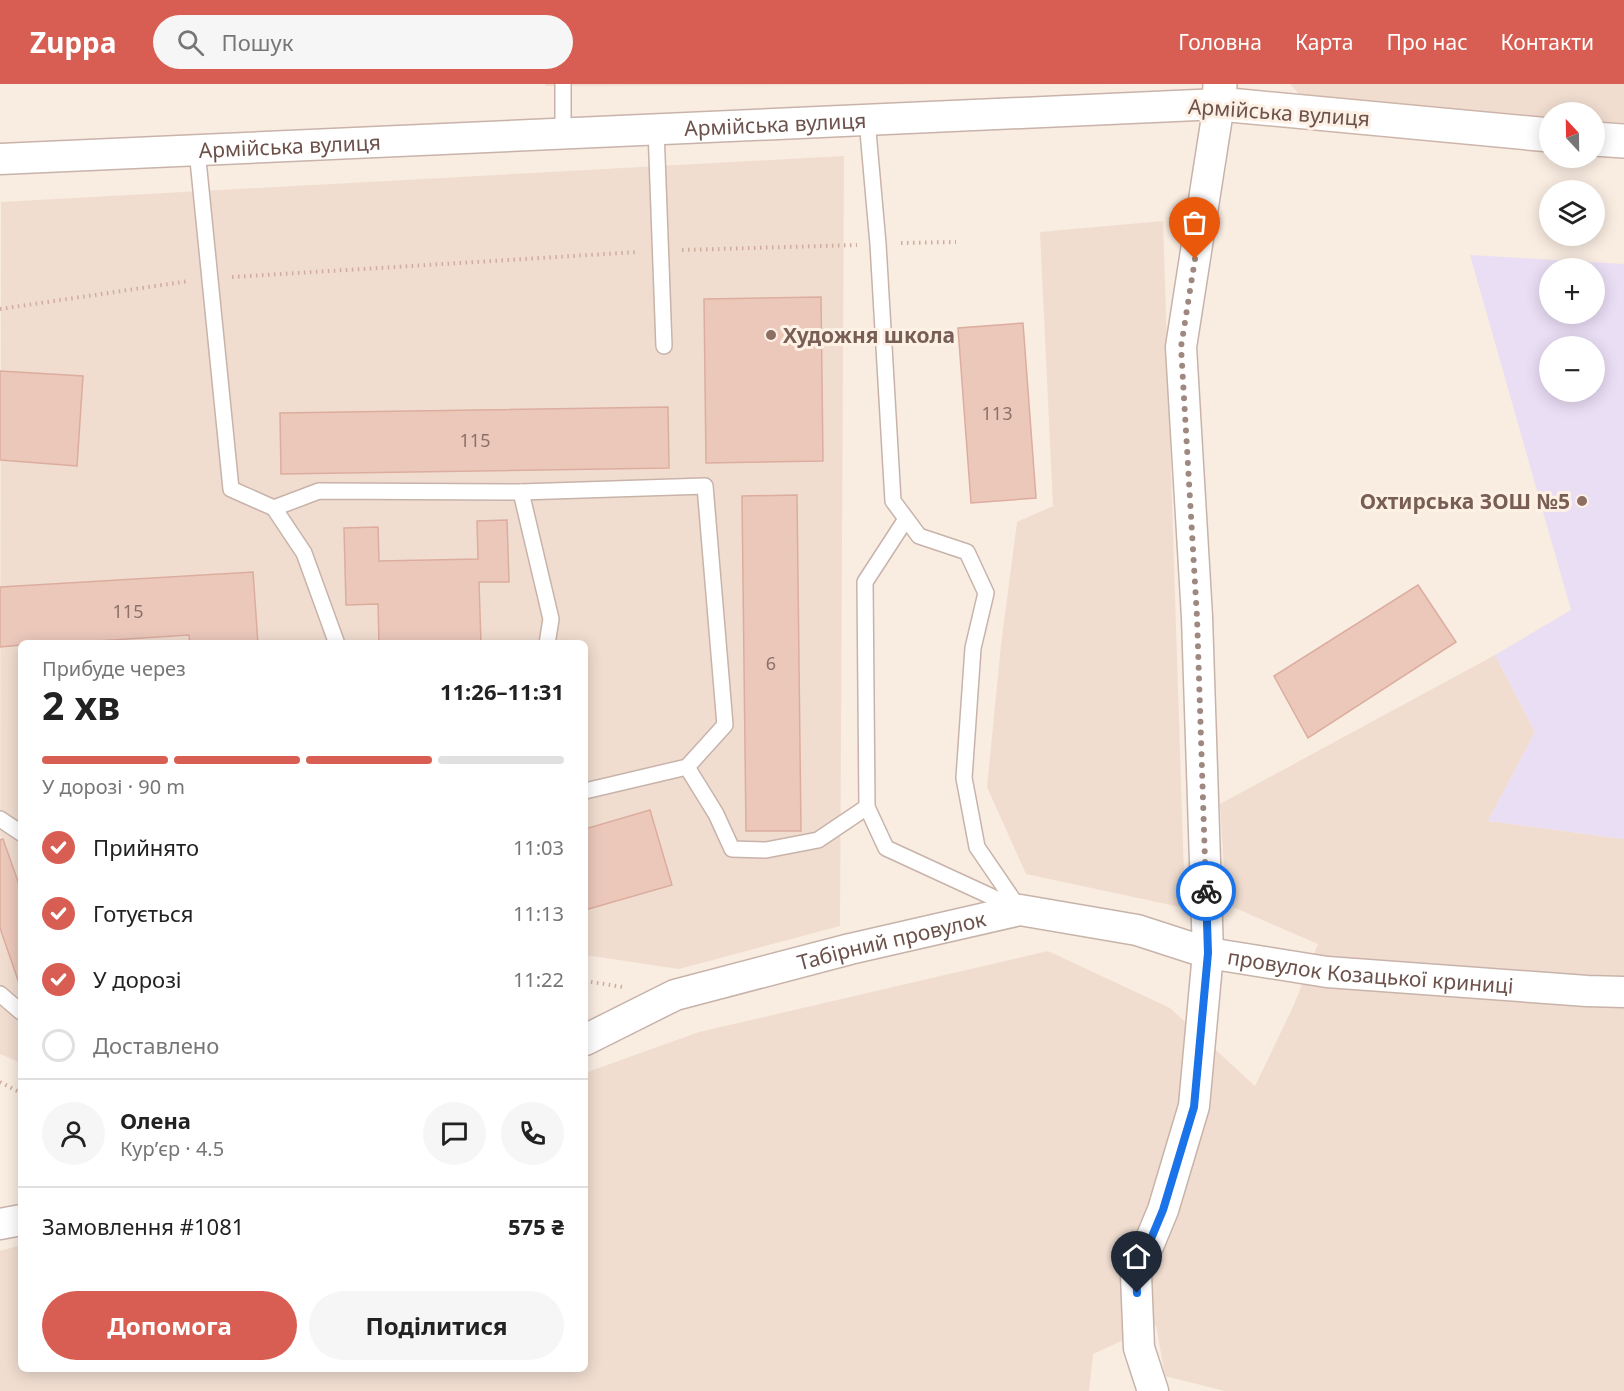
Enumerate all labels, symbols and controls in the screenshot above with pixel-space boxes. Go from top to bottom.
search box [153,15,573,69]
text: Zuppa [30,23,117,61]
icon: search [174,26,207,59]
text: Пошук [222,27,293,57]
text: Головна [1178,28,1262,56]
text: Карта [1295,28,1353,56]
text: Про нас [1386,28,1468,56]
text: Контакти [1501,28,1594,56]
street label: Армійська вулиця [1187,92,1371,132]
north arrow [1539,102,1605,168]
map controls [1539,102,1605,402]
street label: Армійська вулиця [684,106,867,142]
street label: Армійська вулиця [198,128,381,164]
button: layers [1539,180,1605,246]
pin [1169,197,1220,259]
icon: bag [1178,206,1211,239]
button: + [1539,258,1605,324]
place label: Художня школа [783,321,955,349]
marker: Художня школа [764,328,778,342]
button: − [1539,336,1605,402]
house number: 113 [982,401,1012,425]
house number: 115 [460,428,490,452]
place label: Охтирська ЗОШ №5 [1360,487,1570,515]
marker: Охтирська ЗОШ №5 [1575,494,1589,508]
house number: 115 [113,599,143,623]
house number: 6 [766,651,776,675]
text: Прибуде через [42,655,186,682]
text: 11:26–11:31 [440,676,564,706]
text: 2 хв [42,678,120,731]
text: У дорозі · 90 m [42,773,185,800]
icon: check [42,831,75,864]
text: Прийнято [93,832,199,862]
text: 11:03 [513,834,564,861]
courier [1176,861,1236,921]
icon: bike [1190,875,1223,908]
icon: check [42,897,75,930]
text: Готується [93,898,193,928]
text: 11:13 [513,900,564,927]
street label: Табірний провулок [794,904,989,976]
street label: провулок Козацької криниці [1225,942,1514,1000]
icon: check [42,963,75,996]
text: У дорозі [93,964,182,994]
text: 11:22 [513,966,564,993]
text: Доставлено [93,1030,219,1060]
button: person [42,1102,105,1165]
button: chat [423,1102,486,1165]
button: phone [501,1102,564,1165]
text: Олена [120,1105,191,1135]
text: Кур’єр · 4.5 [120,1135,224,1162]
text: Замовлення #1081 [42,1211,244,1241]
text: 575 ₴ [508,1211,564,1241]
pin [1111,1231,1162,1293]
icon: home [1120,1240,1153,1273]
button: Допомога [42,1291,297,1360]
button: Поділитися [309,1291,564,1360]

